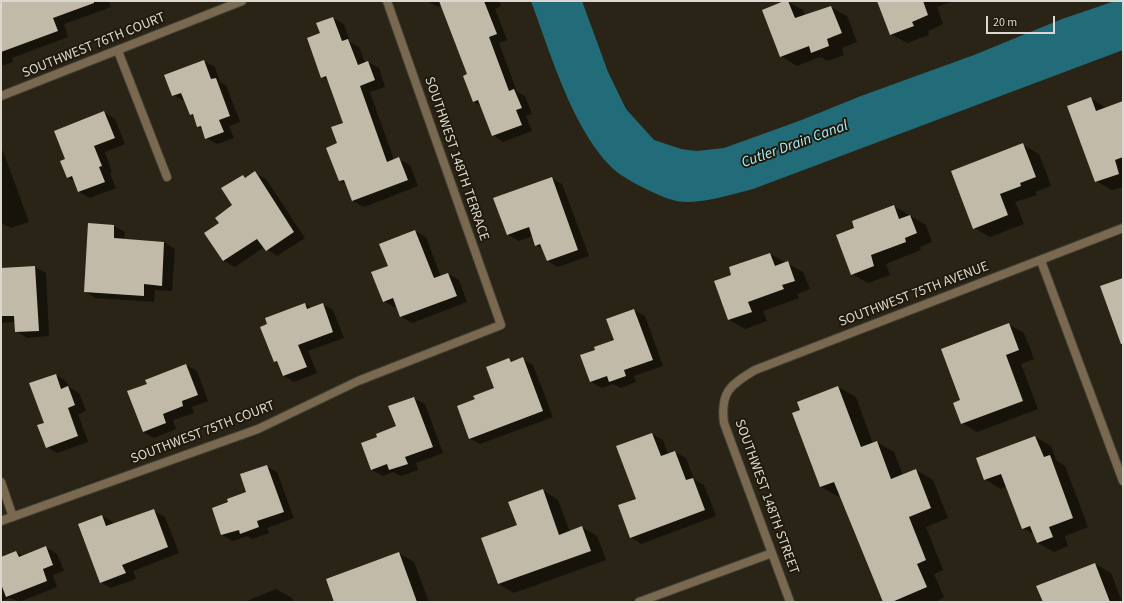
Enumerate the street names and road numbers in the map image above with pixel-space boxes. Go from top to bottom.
street label: SOUTHWEST 76TH COURT [20,10,168,82]
street label: SOUTHWEST 148TH TERRACE [420,75,492,243]
street label: SOUTHWEST 75TH AVENUE [837,259,991,331]
street label: SOUTHWEST 75TH COURT [129,398,277,468]
street label: SOUTHWEST 148TH STREET [730,417,802,577]

